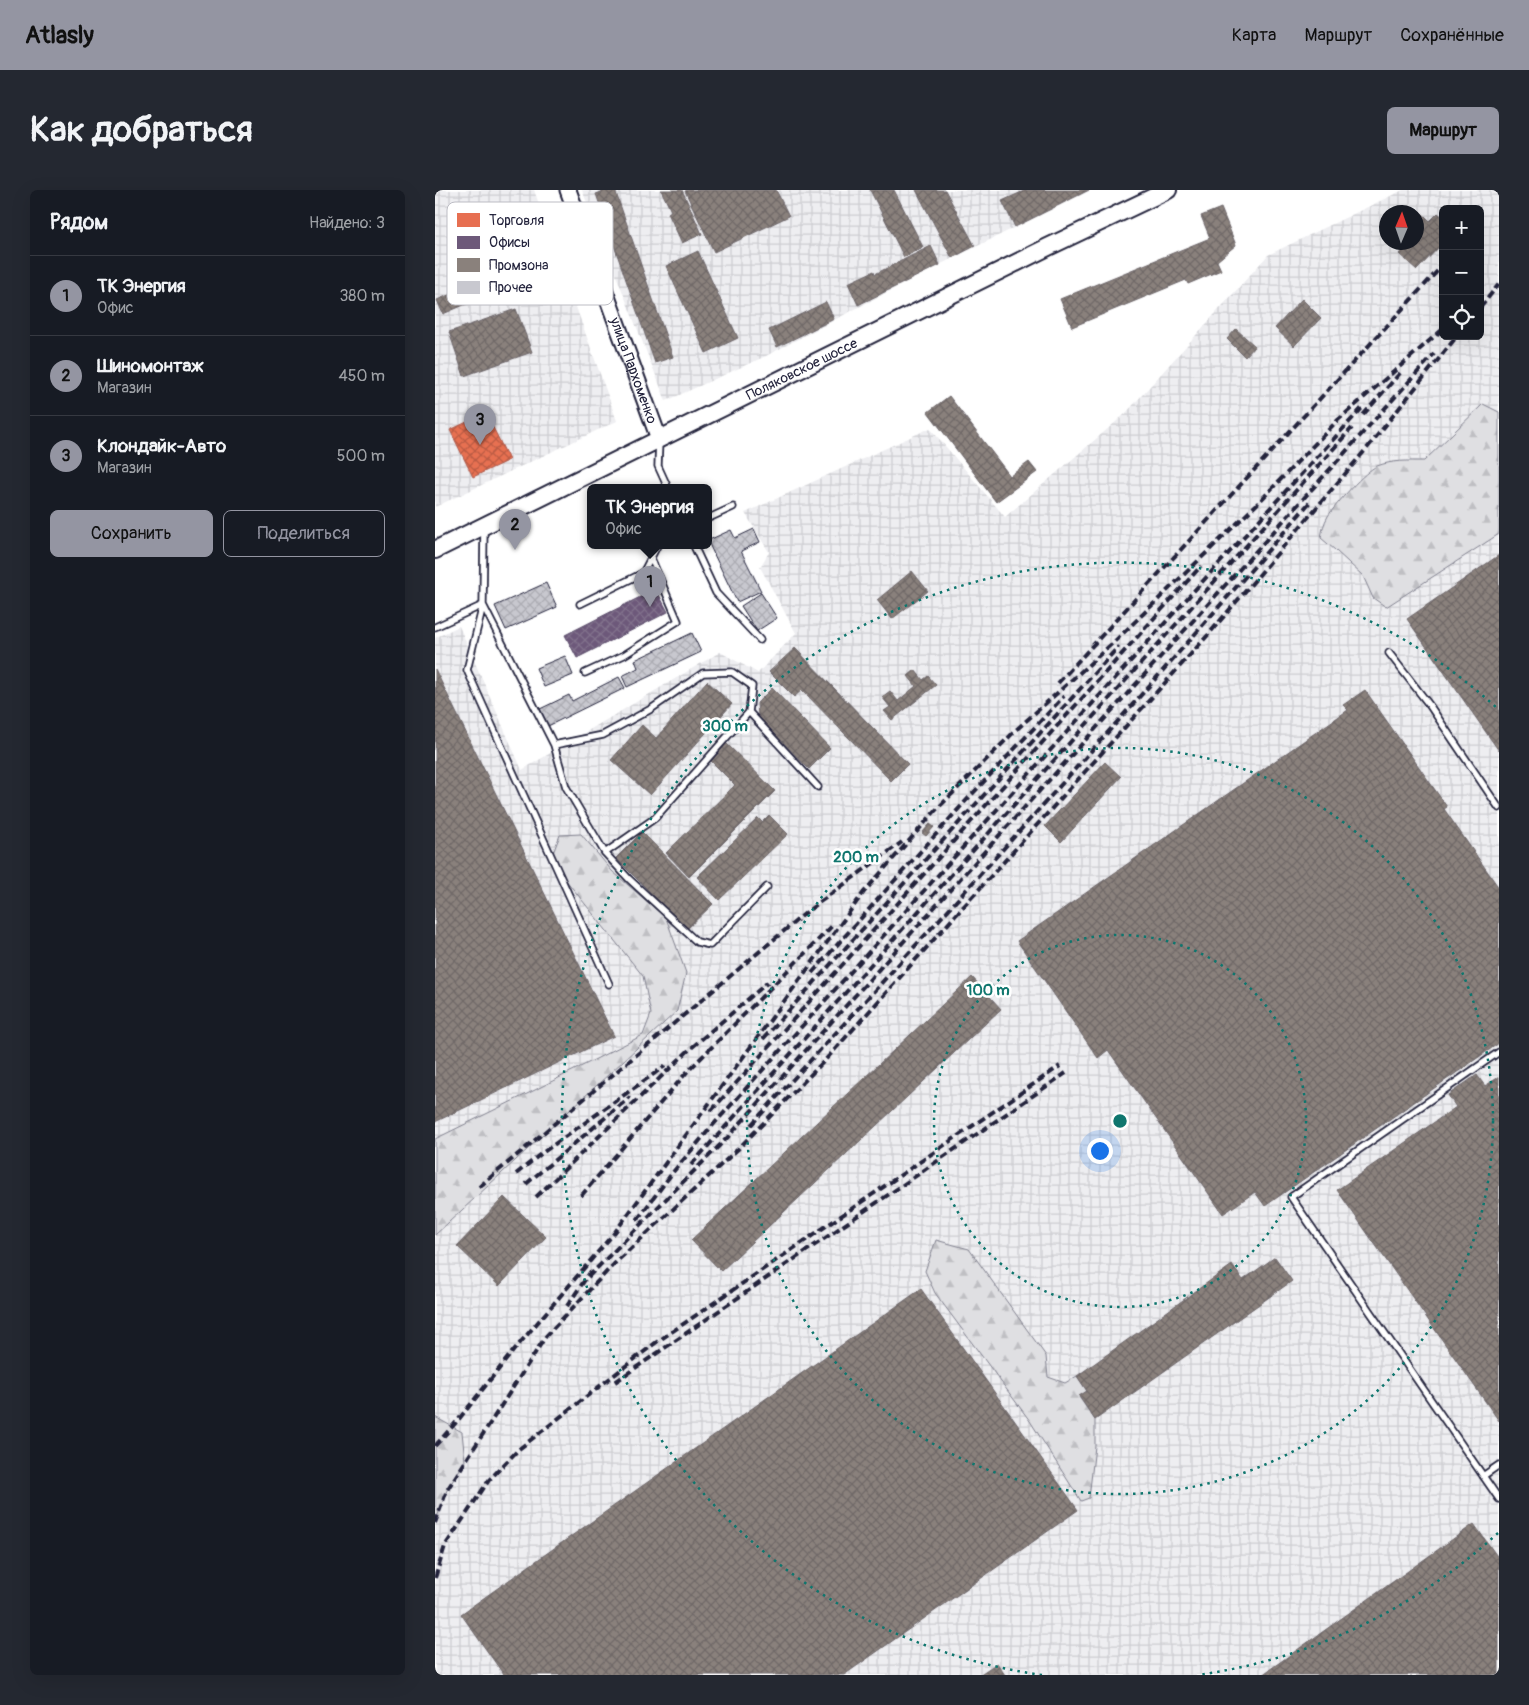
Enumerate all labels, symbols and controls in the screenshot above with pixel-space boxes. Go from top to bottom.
text: Atlasly [25,21,94,50]
text: Карта [1232,24,1276,47]
text: Маршрут [1304,24,1372,47]
text: Сохранённые [1400,24,1504,47]
button: Маршрут [1387,107,1499,154]
text: Как добраться [30,108,253,152]
legend [447,202,613,305]
north arrow [1379,205,1424,250]
map controls [1439,205,1484,340]
button: + [1439,205,1484,250]
text: Рядом [50,209,108,236]
text: Торговля [489,212,544,229]
text: Найдено: 3 [309,213,385,233]
text: Офисы [489,234,530,251]
button: − [1439,250,1484,295]
text: Промзона [489,257,549,274]
text: ТК Энергия [97,274,186,298]
text: Прочее [489,279,532,296]
text: 1 [63,286,69,306]
text: 380 m [339,286,385,306]
button: locate [1439,295,1484,340]
text: Офис [97,298,134,318]
street label: улица Пархоменко [606,314,661,426]
street label: Поляковское шоссе [743,335,860,404]
text: Шиномонтаж [97,354,203,378]
text: 2 [62,366,70,386]
text: 450 m [338,366,385,386]
text: Магазин [97,378,152,398]
pin: 3 [464,404,496,445]
text: Клондайк-Авто [97,434,226,458]
text: 3 [62,446,70,466]
text: 500 m [337,446,385,466]
text: Магазин [97,458,152,478]
popup [587,484,712,549]
text: ТК Энергия [605,495,694,519]
pin: 2 [499,509,531,550]
button: Сохранить [50,510,213,557]
button: Поделиться [223,510,385,557]
text: Офис [605,519,642,539]
pin: 1 [634,566,666,607]
text: 300 m [702,717,748,736]
text: 200 m [833,848,879,867]
text: 100 m [967,981,1009,1000]
centre of rings [1111,1112,1129,1130]
your location [1087,1138,1113,1164]

